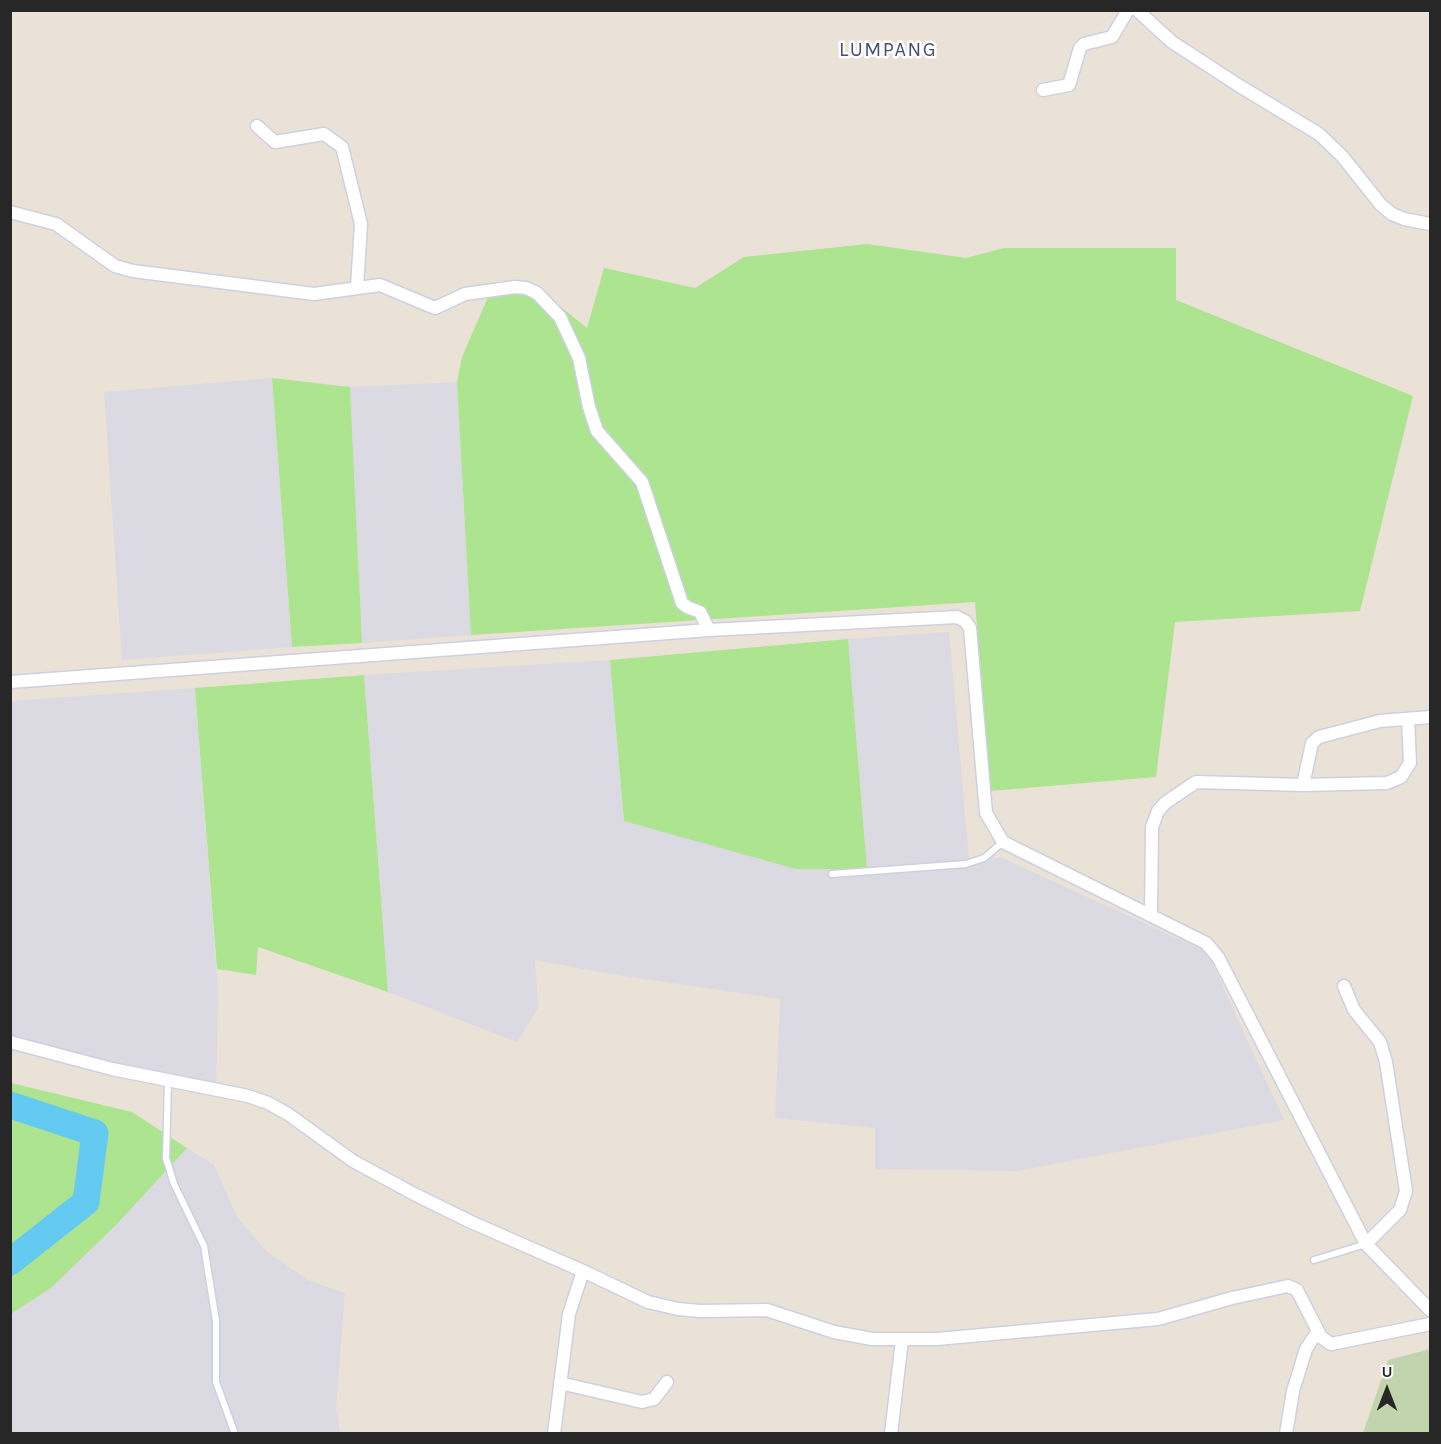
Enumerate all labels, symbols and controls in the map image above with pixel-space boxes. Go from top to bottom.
district label: LUMPANG [839,38,937,62]
north arrow [1357,1360,1417,1420]
text: U [1381,1362,1393,1381]

